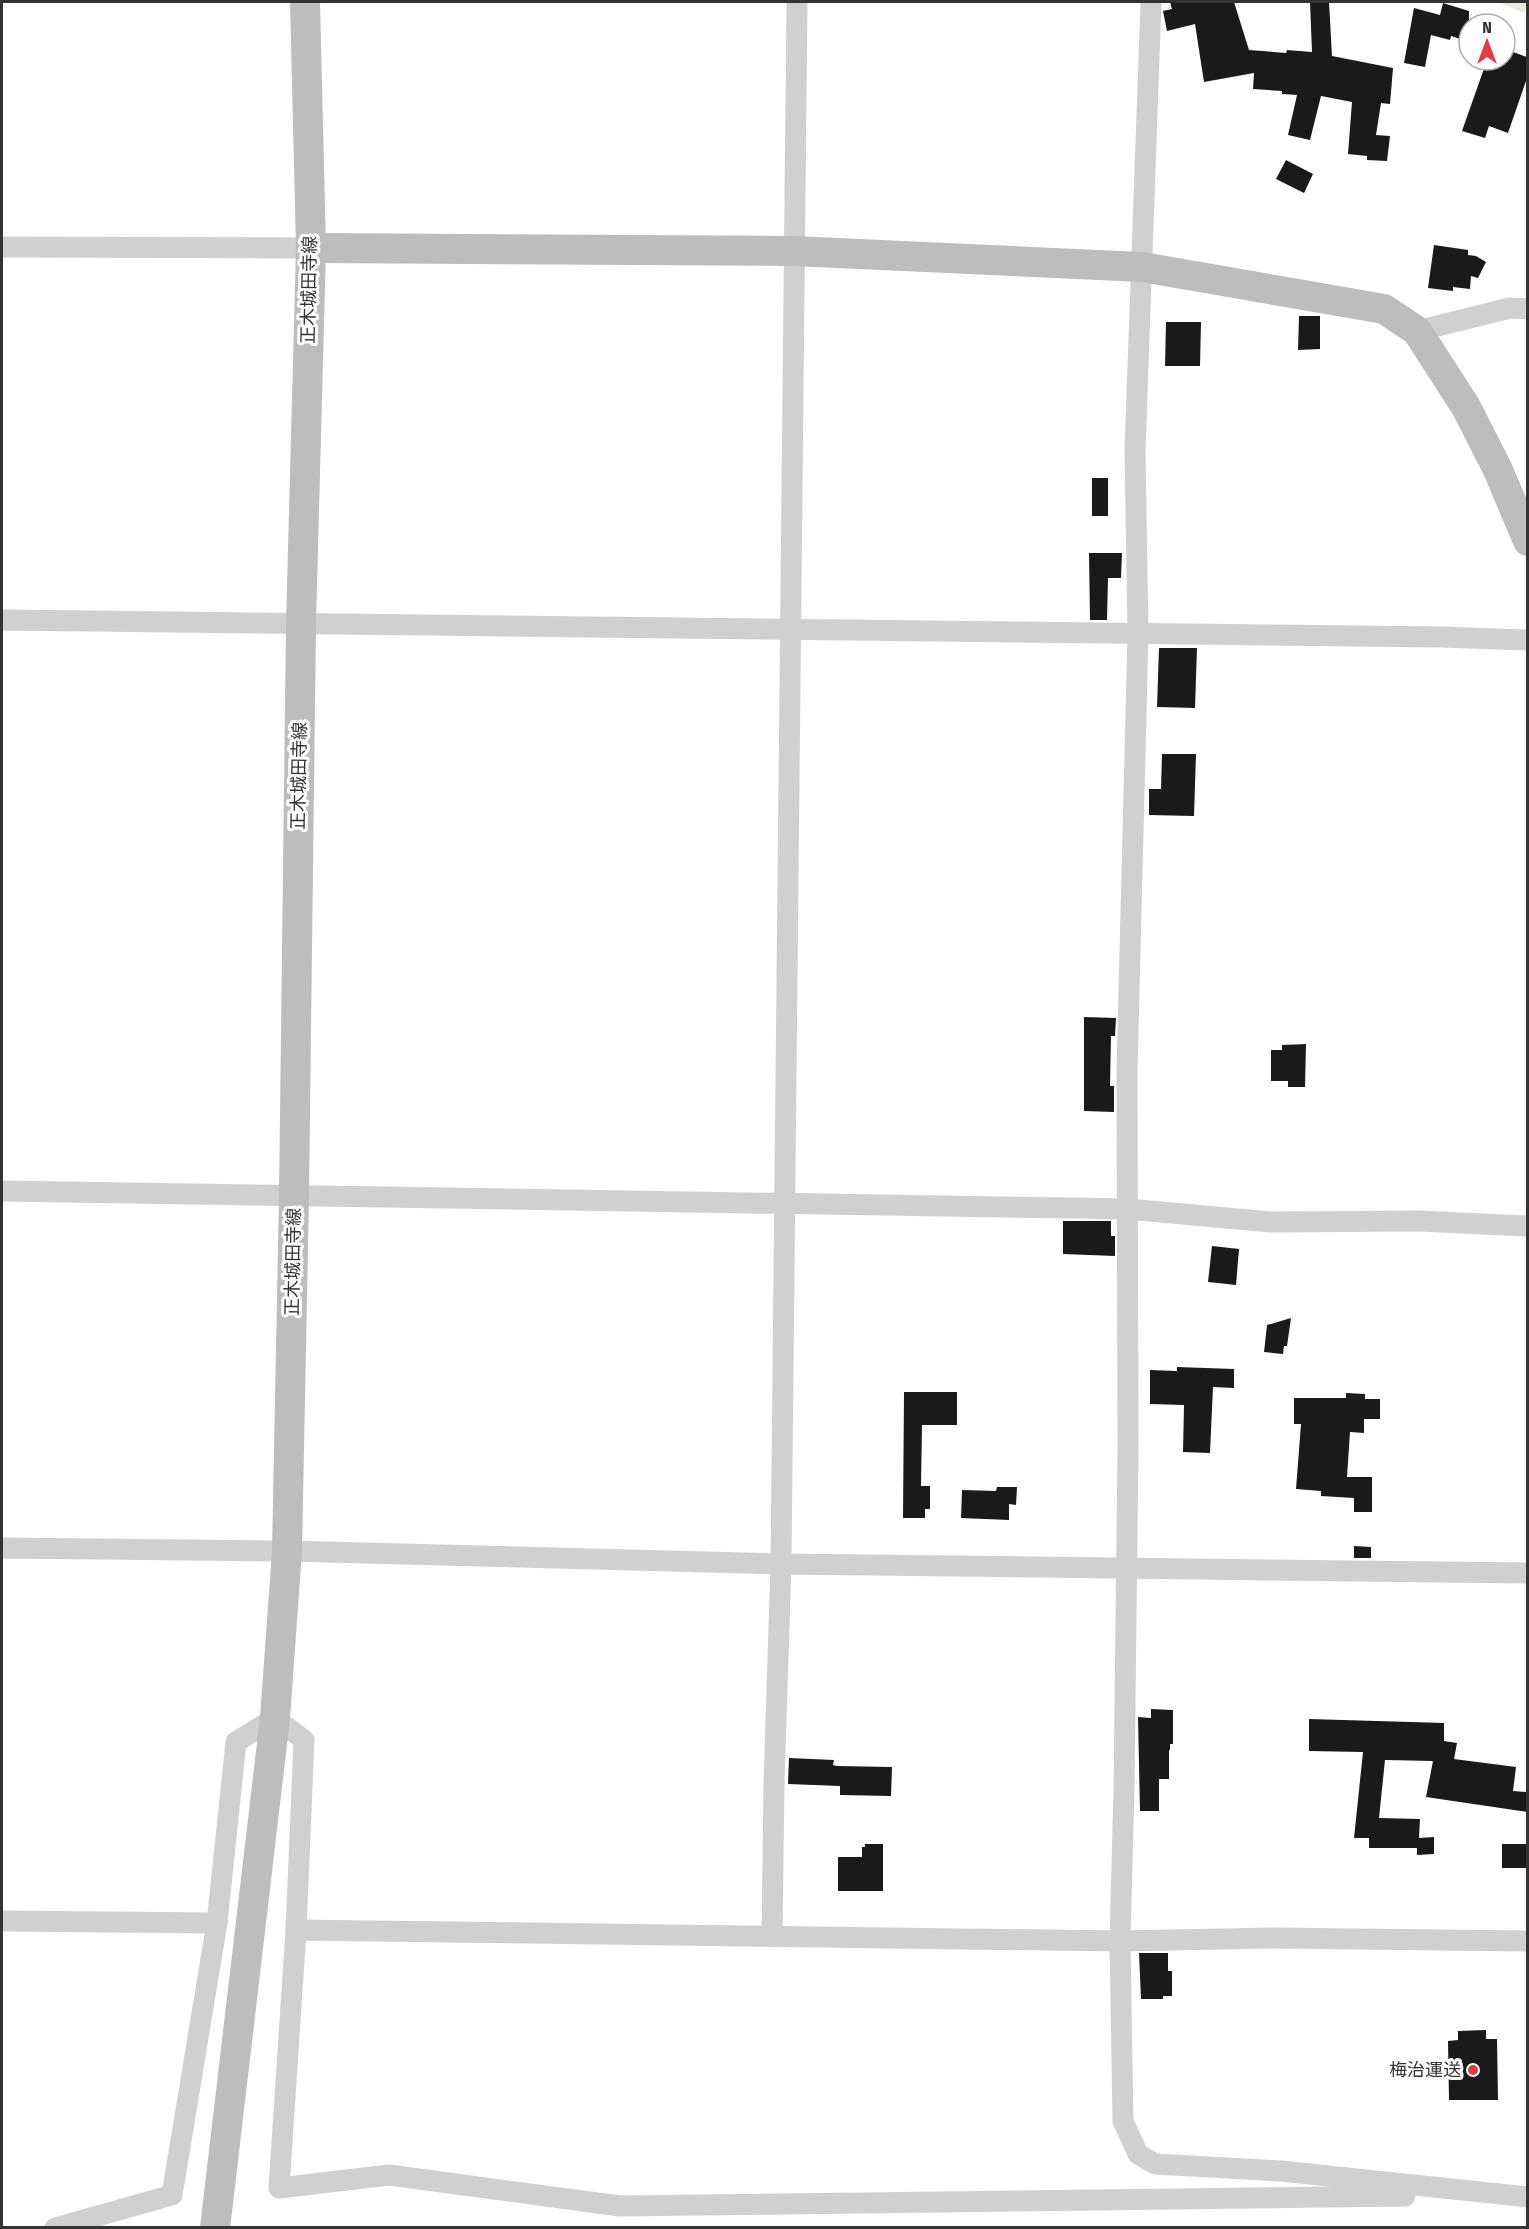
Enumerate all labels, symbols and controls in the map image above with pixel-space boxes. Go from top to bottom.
north arrow [1457,12,1517,72]
text: N [1482,18,1492,37]
street label: 正木城田寺線 [297,236,321,344]
street label: 正木城田寺線 [287,722,311,830]
street label: 正木城田寺線 [281,1208,305,1316]
place label: 梅治運送 [1389,2059,1461,2081]
marker: 梅治運送 [1466,2063,1480,2077]

